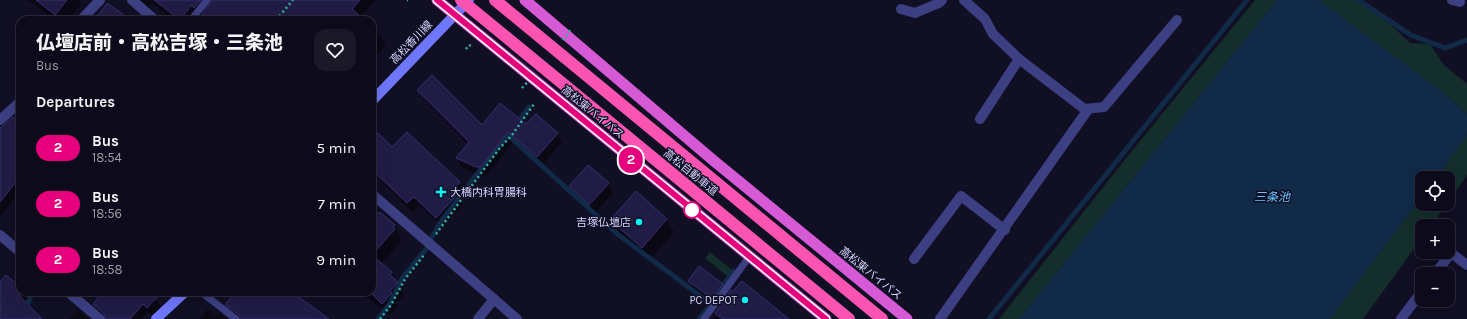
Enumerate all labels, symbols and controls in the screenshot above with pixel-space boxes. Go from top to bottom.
street label: 高松香川線 [388,18,435,67]
button: heart [314,29,356,71]
text: 仏壇店前・高松吉塚・三条池 [36,32,283,54]
text: Bus [36,58,59,73]
street label: 高松東バイパス [559,83,627,142]
text: Departures [36,93,115,111]
text: Bus [92,132,119,150]
text: 2 [54,139,62,156]
text: 5 min [316,139,356,157]
line badge: 2 [618,147,644,173]
street label: 高松自動車道 [661,147,720,198]
text: 18:54 [92,150,122,165]
text: 2 [627,151,635,168]
map controls [1415,171,1455,307]
button: locate [1415,171,1455,211]
marker: 大橋内科胃腸科 [435,186,447,198]
place label: 大橋内科胃腸科 [450,186,527,199]
text: Bus [92,188,119,206]
water label: 三条池 [1254,190,1291,204]
text: 2 [54,195,62,212]
text: 7 min [318,195,356,213]
unlabelled marker [683,201,701,219]
text: 18:56 [92,206,122,221]
place label: 吉塚仏壇店 [576,216,631,229]
marker: 吉塚仏壇店 [634,217,644,227]
button: + [1415,219,1455,259]
text: Bus [92,244,119,262]
street label: 高松東バイパス [837,244,905,303]
text: 2 [54,251,62,268]
text: 9 min [316,251,356,269]
text: 18:58 [92,262,123,277]
button: − [1415,267,1455,307]
place label: PC DEPOT [689,294,737,307]
marker: PC DEPOT [740,295,750,305]

